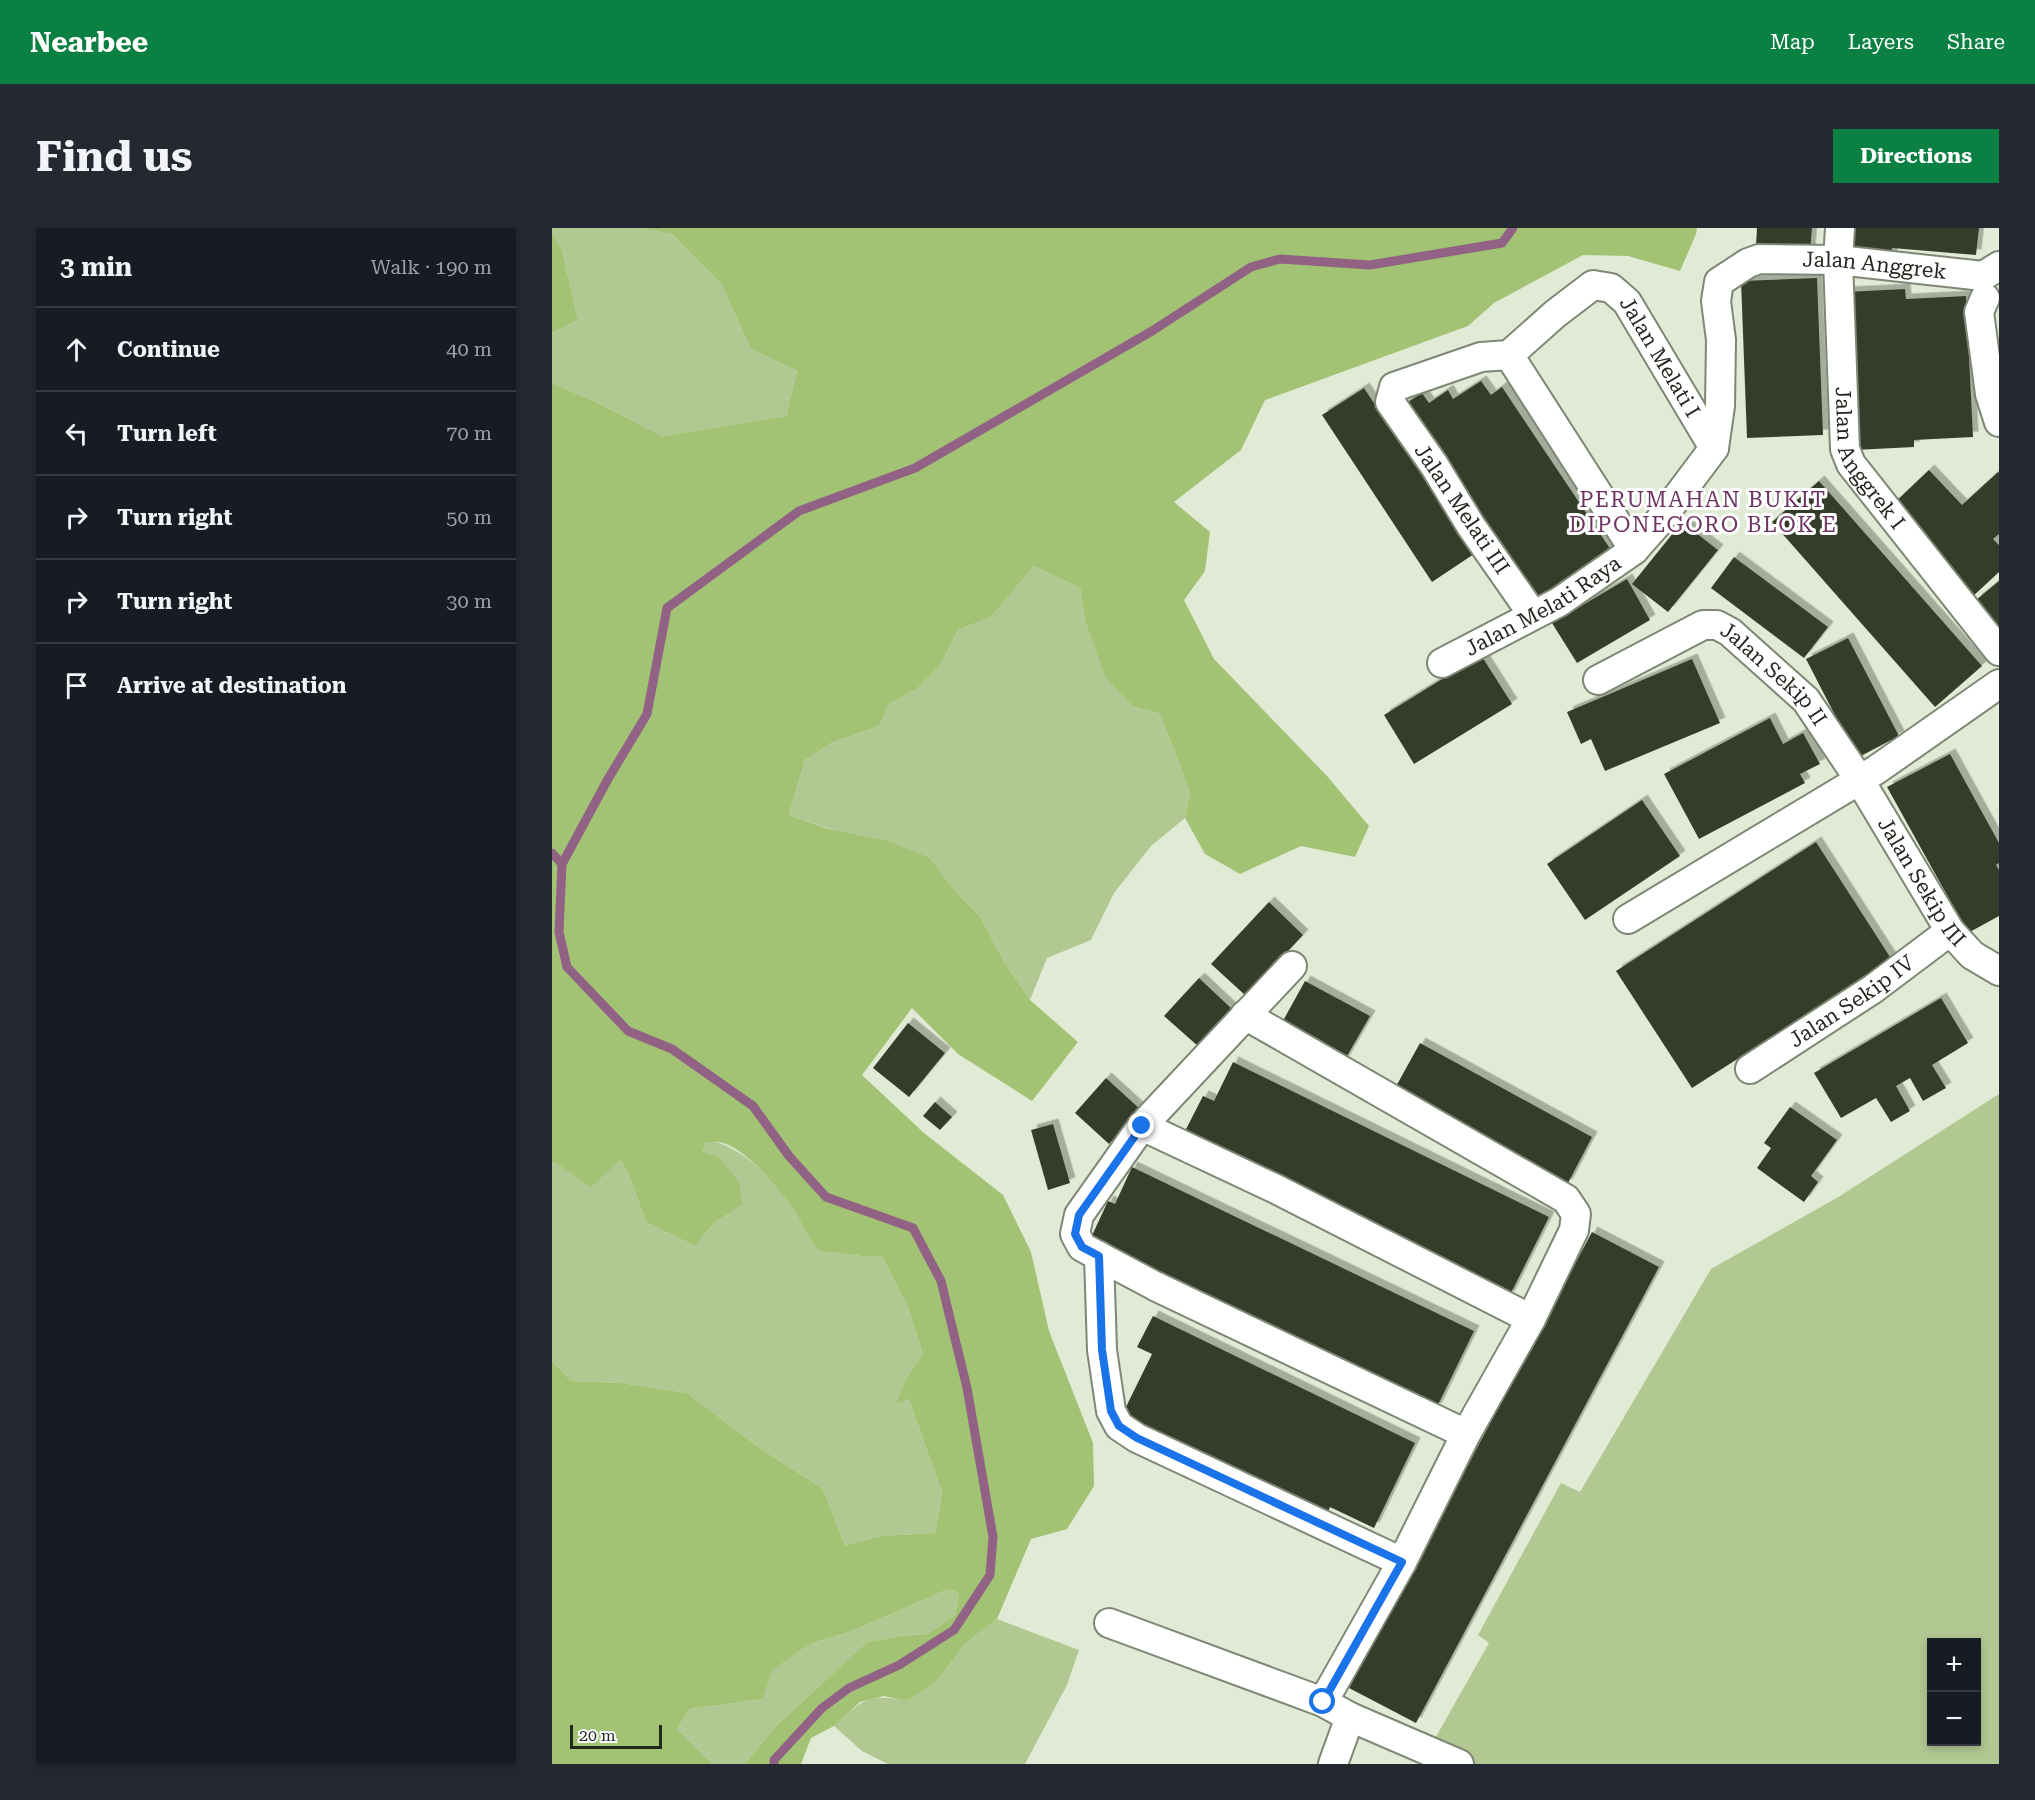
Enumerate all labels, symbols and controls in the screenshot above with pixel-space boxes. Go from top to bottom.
text: Nearbee [30,26,148,59]
text: Map [1770,30,1815,54]
text: Layers [1848,30,1914,54]
text: Share [1947,30,2005,54]
button: Directions [1833,129,1999,183]
text: Find us [36,132,193,181]
street label: Jalan Anggrek [1802,248,1948,284]
text: 3 min [60,252,132,282]
text: Walk · 190 m [371,255,492,279]
street label: Jalan Melati I [1615,292,1705,422]
icon: ahead [60,333,93,366]
text: Continue [117,337,220,362]
text: 40 m [446,337,492,361]
street label: Jalan Anggrek I [1831,386,1910,534]
icon: left [60,417,93,450]
text: Turn left [117,421,217,446]
text: 70 m [446,421,492,445]
street label: Jalan Melati III [1410,439,1514,579]
district label: PERUMAHAN BUKIT DIPONEGORO BLOK E [1569,487,1837,537]
icon: right [60,501,93,534]
text: Turn right [117,505,232,530]
text: 50 m [446,505,492,529]
street label: Jalan Melati Raya [1461,550,1626,661]
icon: right [60,585,93,618]
text: Turn right [117,589,232,614]
text: 30 m [446,589,492,613]
street label: Jalan Sekip II [1717,617,1832,730]
icon: arrive [60,669,93,702]
text: Arrive at destination [117,673,346,698]
street label: Jalan Sekip III [1873,813,1970,952]
street label: Jalan Sekip IV [1785,950,1919,1052]
route end [1128,1112,1154,1138]
map controls [1927,1638,1981,1746]
button: + [1927,1638,1981,1692]
route start [1309,1688,1335,1714]
button: − [1927,1692,1981,1746]
scale bar [570,1722,662,1750]
text: 20 m [579,1726,616,1745]

